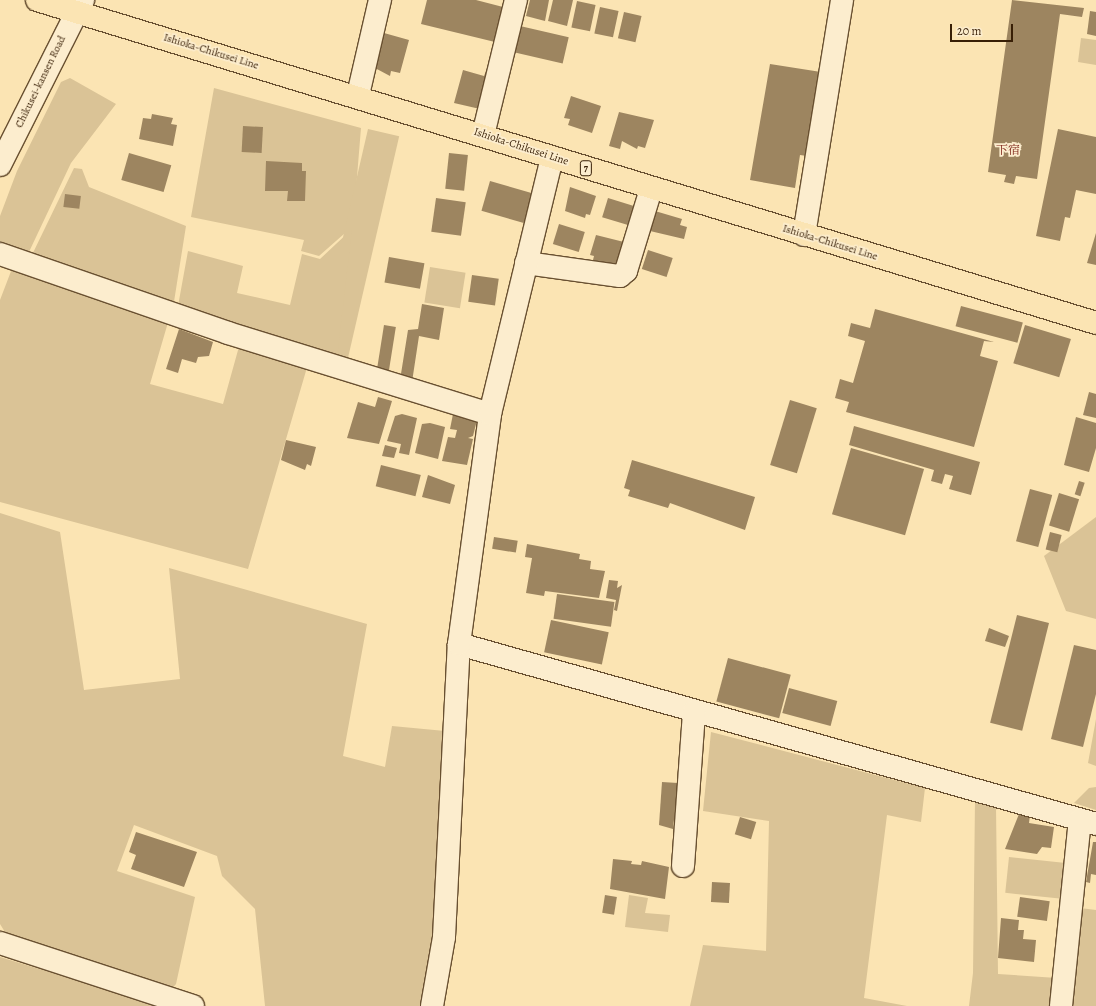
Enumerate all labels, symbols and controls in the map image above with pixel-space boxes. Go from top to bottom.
scale bar [952,16,1015,42]
text: 20 m [957,23,981,39]
street label: Ishioka-Chikusei Line [162,31,260,73]
street label: Chikusei-kansen Road [13,34,69,130]
street label: Ishioka-Chikusei Line [472,125,570,169]
district label: 下宿 [996,144,1020,158]
road number: 7 [579,160,593,176]
street label: Ishioka-Chikusei Line [781,222,879,264]

